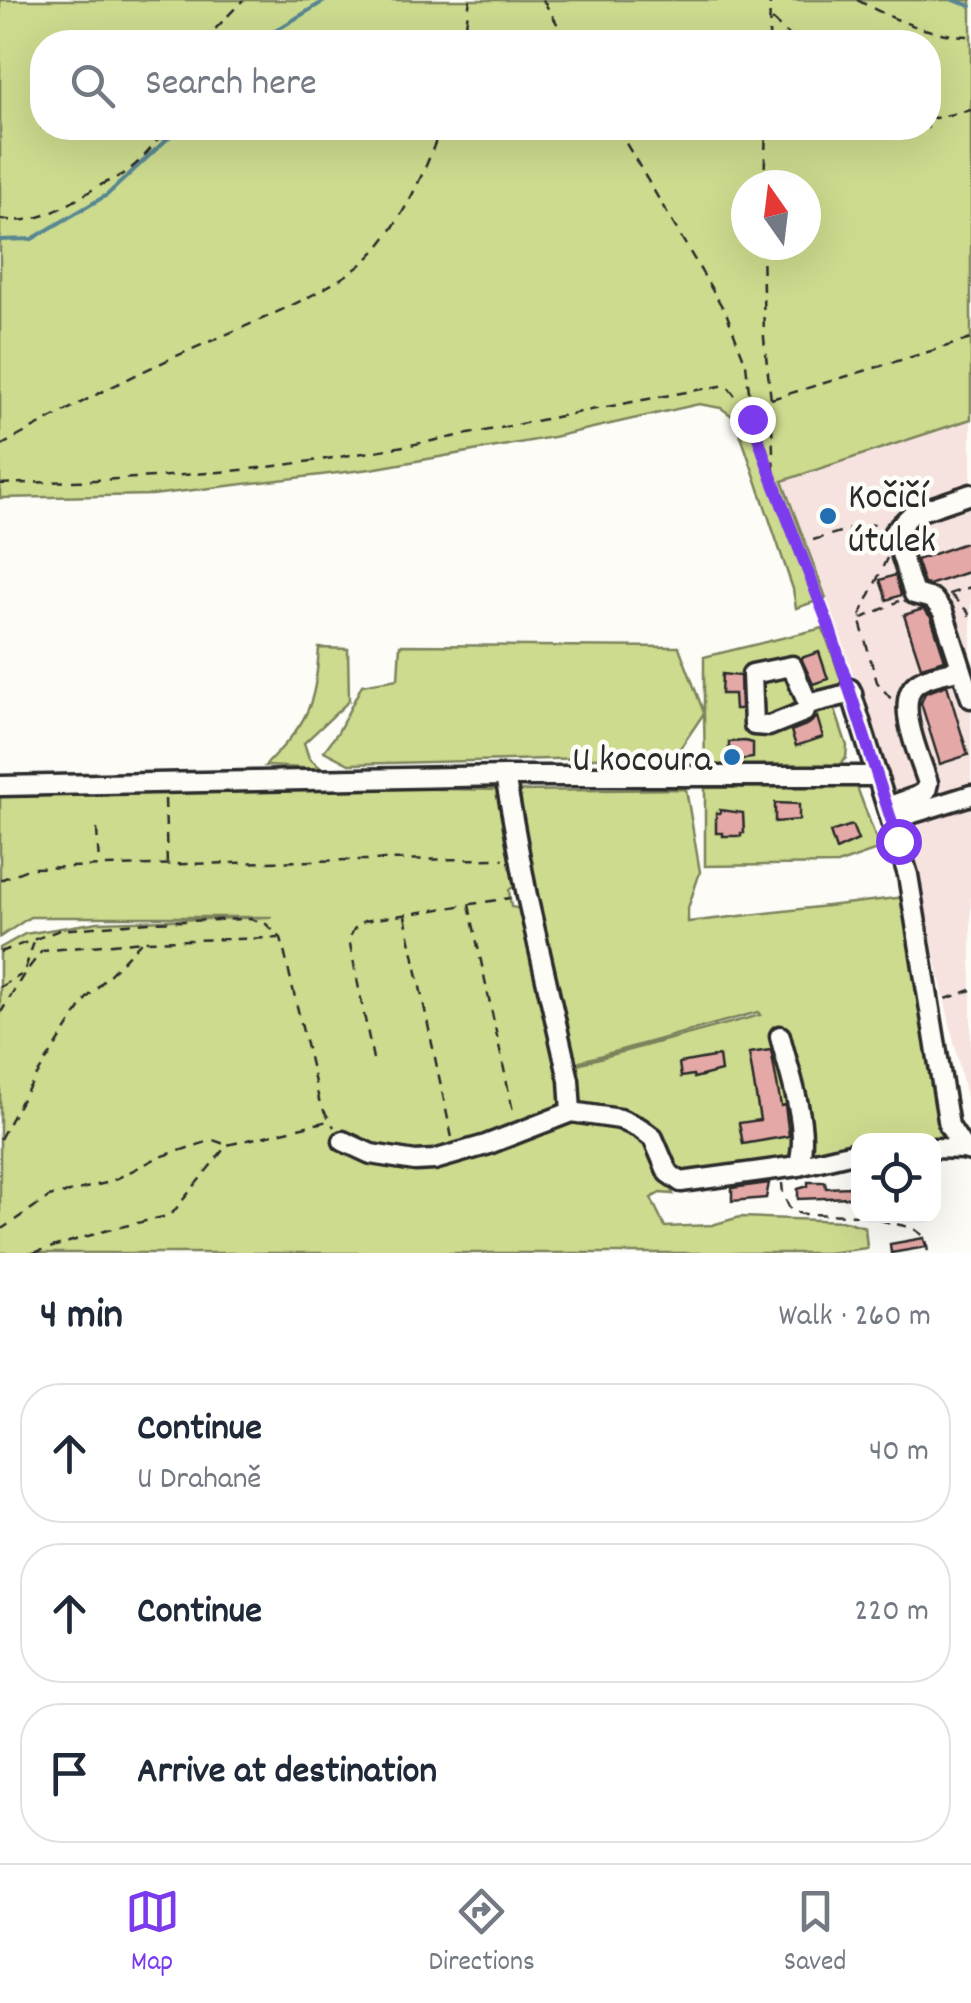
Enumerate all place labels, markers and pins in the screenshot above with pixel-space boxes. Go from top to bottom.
place label: Kočičí útulek [848,472,936,571]
marker: Kočičí útulek [817,505,839,527]
place label: U kocoura [572,735,713,790]
marker: U kocoura [721,746,743,768]

